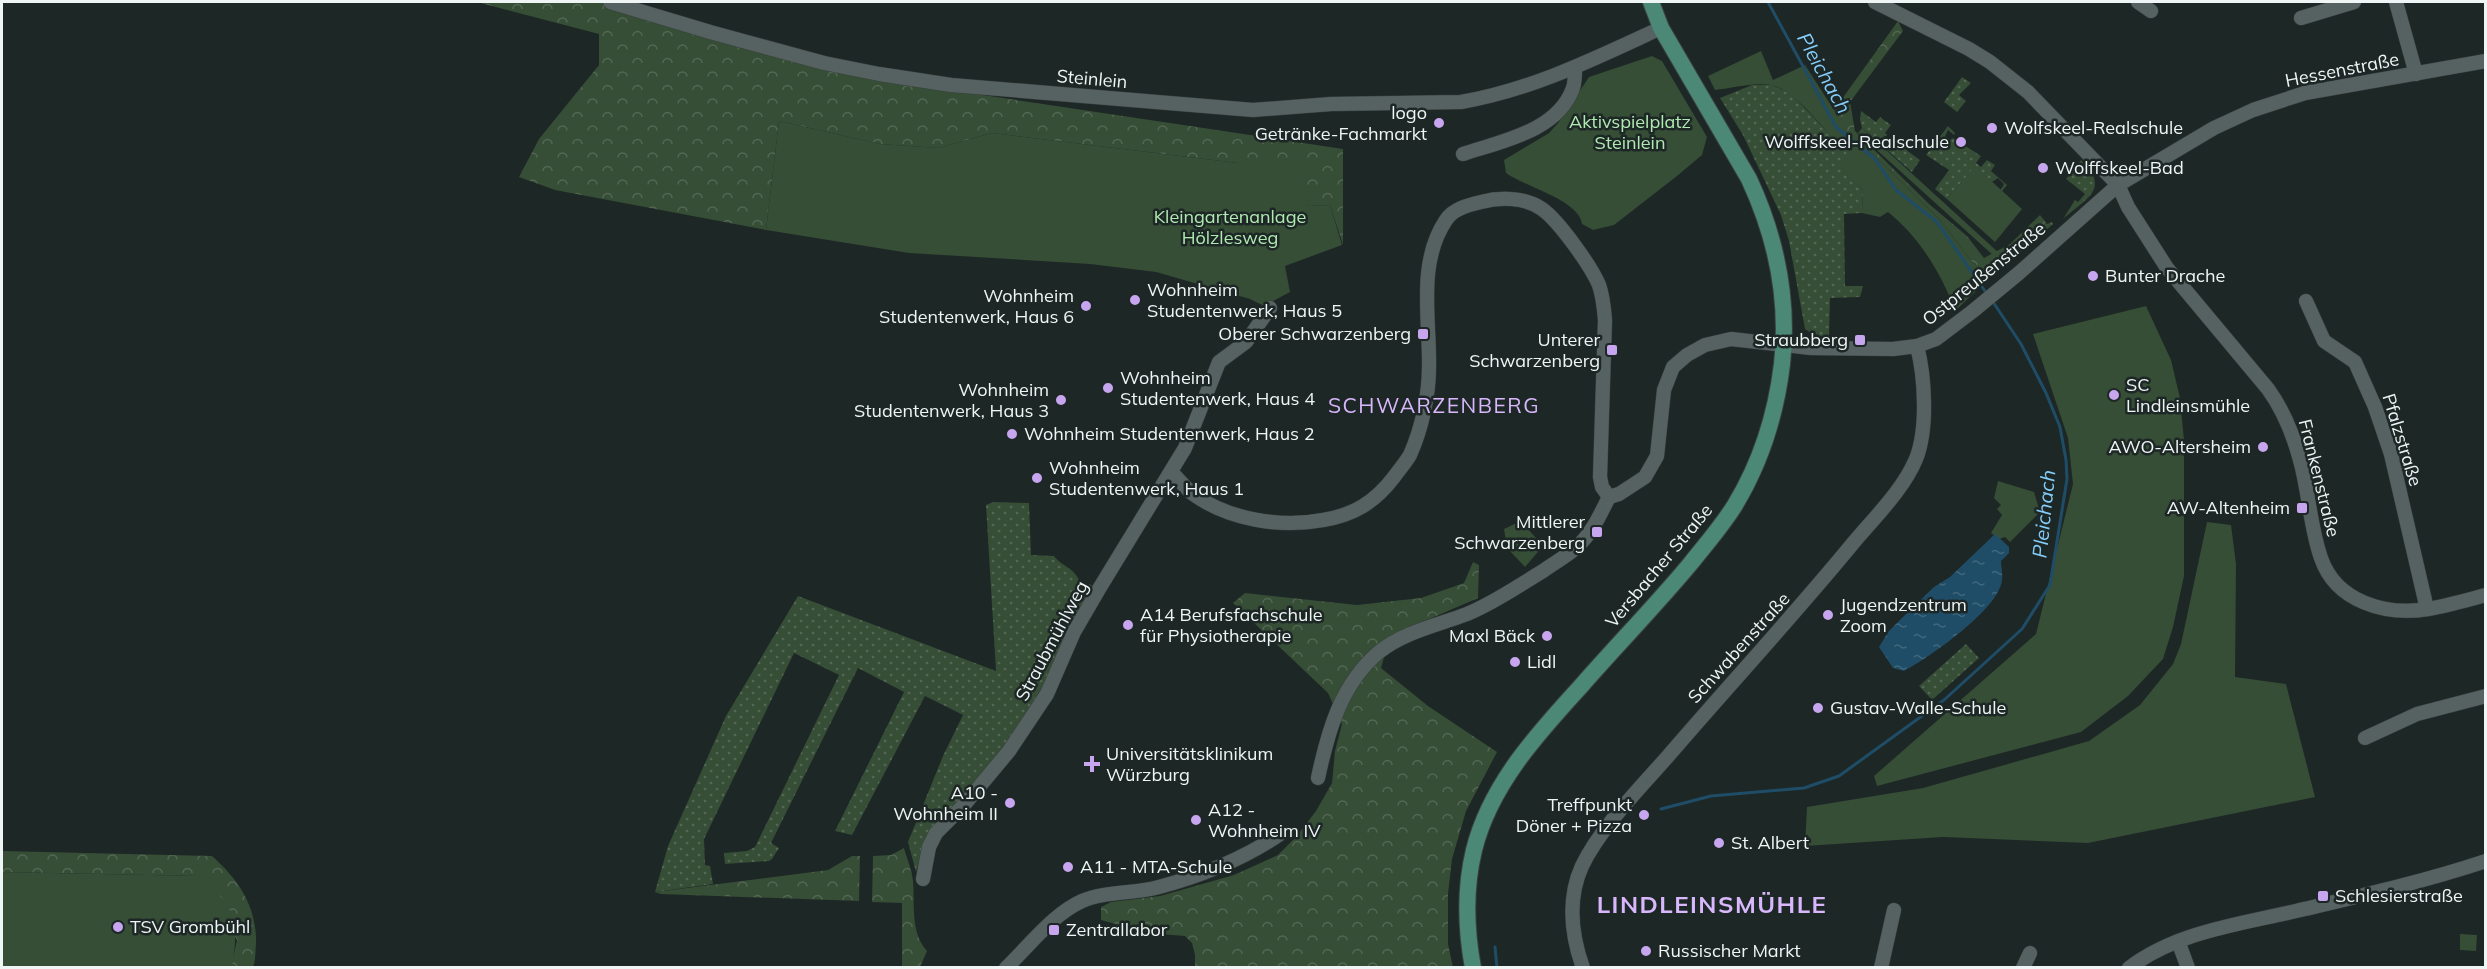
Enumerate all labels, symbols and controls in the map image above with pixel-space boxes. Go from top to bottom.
water label: Pleichach [1792,28,1857,118]
street label: Hessenstraße [2283,47,2401,92]
street label: Steinlein [1056,64,1128,93]
place label: logo Getränke-Fachmarkt [1255,101,1427,145]
park label: Aktivspielplatz Steinlein [1569,110,1691,154]
marker: logo Getränke-Fachmarkt [1432,116,1446,130]
place label: Wolfskeel-Realschule [2004,116,2183,139]
marker: Wolfskeel-Realschule [1985,121,1999,135]
place label: Wolffskeel-Realschule [1764,130,1949,153]
marker: Wolffskeel-Realschule [1954,135,1968,149]
place label: Wolffskeel-Bad [2055,156,2184,179]
marker: Wolffskeel-Bad [2036,161,2050,175]
park label: Kleingartenanlage Hölzlesweg [1154,205,1306,249]
street label: Ostpreußenstraße [1917,217,2050,330]
place label: Bunter Drache [2105,264,2225,287]
marker: Bunter Drache [2086,269,2100,283]
place label: Wohnheim Studentenwerk, Haus 5 [1147,278,1342,322]
place label: Wohnheim Studentenwerk, Haus 6 [879,284,1074,328]
marker: Wohnheim Studentenwerk, Haus 5 [1128,293,1142,307]
marker: Wohnheim Studentenwerk, Haus 6 [1079,299,1093,313]
place label: Oberer Schwarzenberg [1218,322,1411,345]
marker: Oberer Schwarzenberg [1416,327,1430,341]
place label: Unterer Schwarzenberg [1469,328,1600,372]
place label: Straubberg [1754,328,1848,351]
marker: Straubberg [1853,333,1867,347]
marker: Unterer Schwarzenberg [1605,343,1619,357]
place label: Wohnheim Studentenwerk, Haus 4 [1120,366,1315,410]
place label: SC Lindleinsmühle [2126,373,2250,417]
place label: Wohnheim Studentenwerk, Haus 3 [854,378,1049,422]
marker: Wohnheim Studentenwerk, Haus 4 [1101,381,1115,395]
marker: SC Lindleinsmühle [2107,388,2121,402]
street label: Pfalzstraße [2377,391,2427,489]
district label: SCHWARZENBERG [1328,392,1540,418]
marker: Wohnheim Studentenwerk, Haus 3 [1054,393,1068,407]
street label: Frankenstraße [2294,417,2345,539]
place label: Wohnheim Studentenwerk, Haus 2 [1024,422,1314,445]
marker: Wohnheim Studentenwerk, Haus 2 [1005,427,1019,441]
place label: AWO-Altersheim [2108,435,2251,458]
marker: AWO-Altersheim [2256,440,2270,454]
place label: Wohnheim Studentenwerk, Haus 1 [1049,456,1244,500]
water label: Pleichach [2026,469,2061,559]
marker: Wohnheim Studentenwerk, Haus 1 [1030,471,1044,485]
place label: AW-Altenheim [2167,496,2290,519]
street label: Versbacher Straße [1600,499,1717,632]
marker: AW-Altenheim [2295,501,2309,515]
place label: Mittlerer Schwarzenberg [1454,510,1585,554]
marker: Mittlerer Schwarzenberg [1590,525,1604,539]
street label: Straubmühlweg [1010,577,1093,705]
street label: Schwabenstraße [1683,587,1795,708]
place label: Jugendzentrum Zoom [1840,593,1967,637]
place label: A14 Berufsfachschule für Physiotherapie [1140,603,1323,647]
marker: Jugendzentrum Zoom [1821,608,1835,622]
marker: A14 Berufsfachschule für Physiotherapie [1121,618,1135,632]
place label: Maxl Bäck [1449,624,1536,647]
marker: Maxl Bäck [1540,629,1554,643]
place label: Lidl [1527,650,1556,673]
marker: Lidl [1508,655,1522,669]
place label: Gustav-Walle-Schule [1830,696,2006,719]
marker: Gustav-Walle-Schule [1811,701,1825,715]
place label: Universitätsklinikum Würzburg [1106,742,1273,786]
marker: Universitätsklinikum Würzburg [1083,755,1101,773]
place label: A10 - Wohnheim II [893,781,998,825]
place label: Treffpunkt Döner + Pizza [1516,793,1632,837]
marker: A10 - Wohnheim II [1003,796,1017,810]
place label: A12 - Wohnheim IV [1208,798,1321,842]
marker: Treffpunkt Döner + Pizza [1637,808,1651,822]
marker: A12 - Wohnheim IV [1189,813,1203,827]
place label: St. Albert [1731,831,1809,854]
marker: St. Albert [1712,836,1726,850]
place label: A11 - MTA-Schule [1080,855,1232,878]
marker: A11 - MTA-Schule [1061,860,1075,874]
place label: Schlesierstraße [2335,884,2463,907]
district label: LINDLEINSMÜHLE [1597,889,1827,919]
marker: Schlesierstraße [2316,889,2330,903]
place label: TSV Grombühl [130,915,250,938]
place label: Zentrallabor [1066,918,1168,941]
marker: TSV Grombühl [111,920,125,934]
marker: Zentrallabor [1047,923,1061,937]
place label: Russischer Markt [1658,939,1801,962]
marker: Russischer Markt [1639,944,1653,958]

